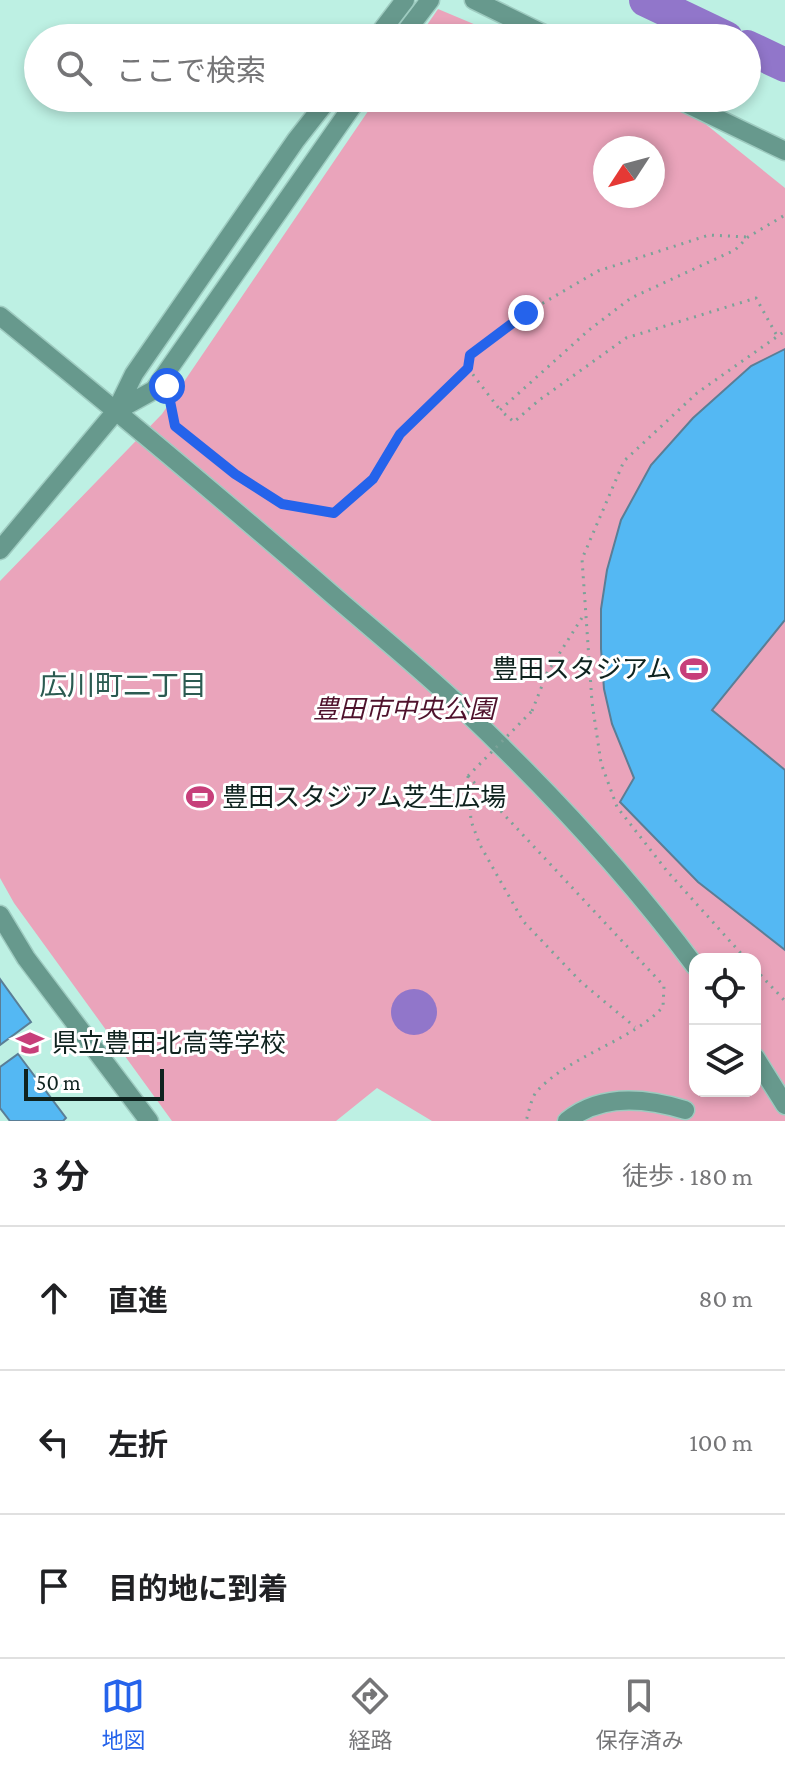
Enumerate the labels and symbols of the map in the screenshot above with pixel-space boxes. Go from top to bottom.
north arrow [593,136,665,208]
route end [508,295,544,331]
route start [149,368,185,404]
sports icon: 豊田スタジアム [679,654,709,684]
place label: 豊田スタジアム [492,655,672,684]
district label: 広川町二丁目 [39,670,207,701]
park label: 豊田市中央公園 [313,695,499,724]
sports icon: 豊田スタジアム芝生広場 [185,782,215,812]
place label: 豊田スタジアム芝生広場 [222,783,506,812]
school or university icon: 県立豊田北高等学校 [15,1028,45,1058]
place label: 県立豊田北高等学校 [52,1029,286,1058]
scale bar [24,1065,164,1101]

